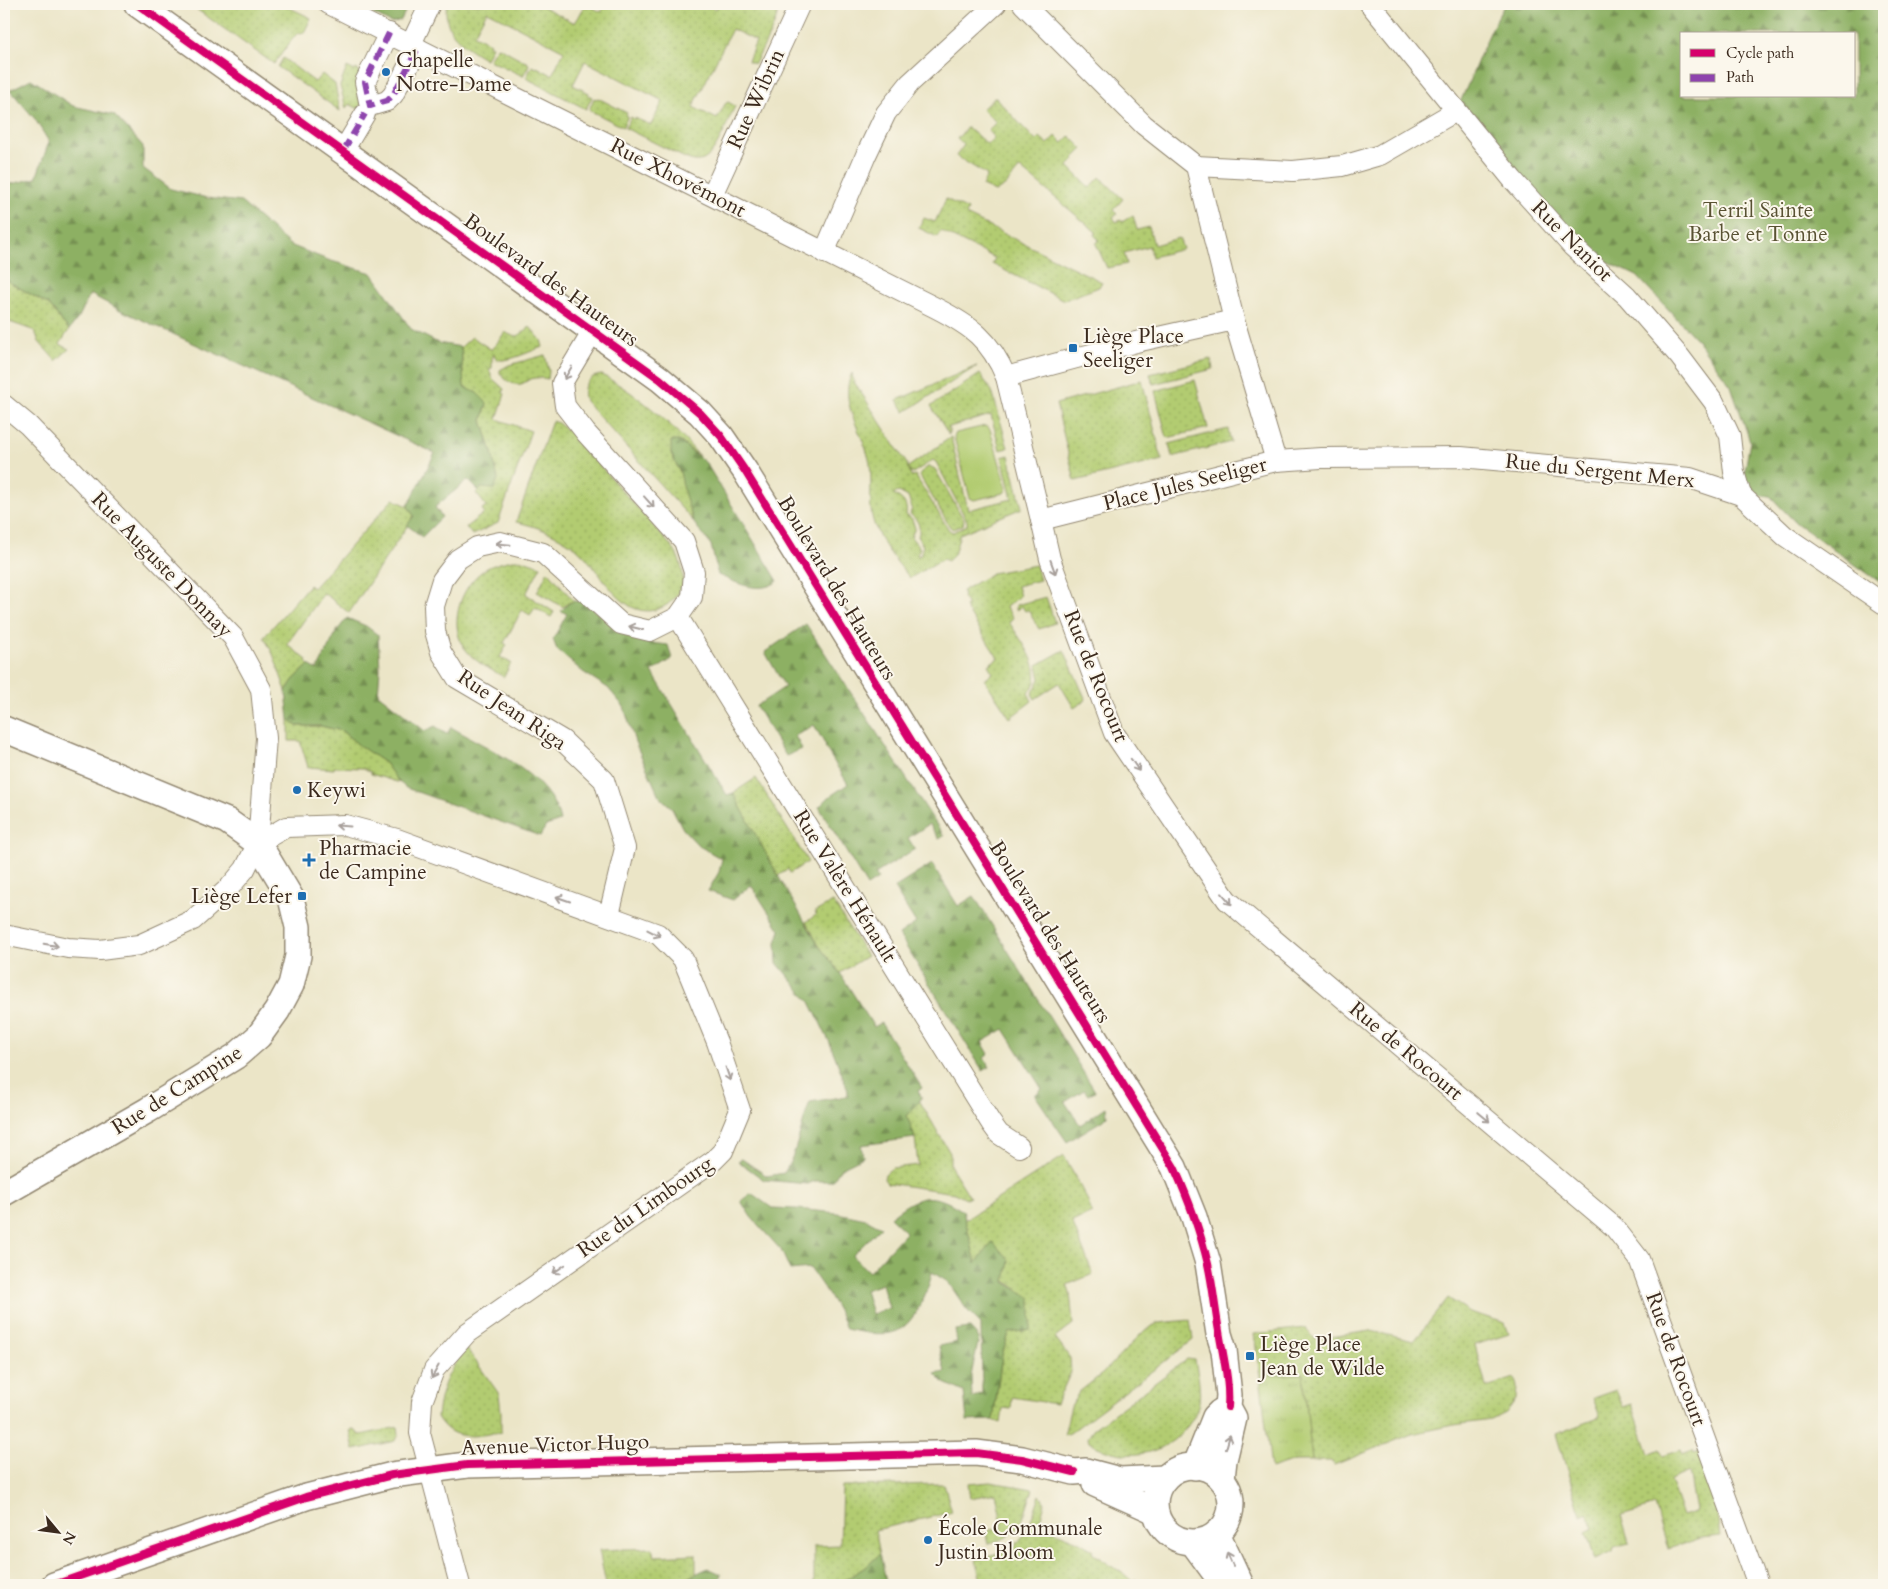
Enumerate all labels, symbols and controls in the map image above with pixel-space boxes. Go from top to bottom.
legend [1680,32,1856,98]
text: Cycle path [1726,43,1795,63]
street label: Rue Wibrin [720,44,792,154]
place label: Chapelle Notre-Dame [396,46,512,99]
marker: Chapelle Notre-Dame [380,66,392,78]
text: Path [1726,67,1755,87]
street label: Rue Xhovémont [605,131,751,225]
street label: Rue Naniot [1525,194,1619,288]
park label: Terril Sainte Barbe et Tonne [1688,196,1828,249]
street label: Boulevard des Hauteurs [457,207,645,353]
place label: Liège Place Seeliger [1083,322,1184,375]
marker: Liège Place Seeliger [1067,342,1079,354]
one-way arrow [563,365,573,380]
street label: Rue du Sergent Merx [1504,447,1697,495]
street label: Place Jules Seeliger [1100,450,1270,518]
street label: Rue Auguste Donnay [85,486,239,644]
street label: Boulevard des Hauteurs [770,490,904,686]
one-way arrow [643,496,655,509]
one-way arrow [495,540,511,549]
one-way arrow [1049,559,1058,574]
street label: Rue de Rocourt [1056,606,1136,747]
one-way arrow [629,623,645,632]
street label: Rue Jean Riga [452,663,572,757]
one-way arrow [1130,758,1140,772]
place label: Keywi [307,776,366,805]
marker: Keywi [291,784,303,796]
street label: Rue Valère Hénault [786,804,904,968]
one-way arrow [335,821,351,830]
place label: Pharmacie de Campine [319,834,427,887]
street label: Boulevard des Hauteurs [982,835,1118,1029]
marker: Pharmacie de Campine [303,854,315,866]
place label: Liège Lefer [191,882,292,911]
marker: Liège Lefer [296,890,308,902]
one-way arrow [1222,892,1233,905]
one-way arrow [556,894,571,903]
one-way arrow [646,928,661,938]
one-way arrow [43,940,59,950]
street label: Rue de Rocourt [1343,995,1469,1107]
street label: Rue de Campine [106,1038,248,1142]
one-way arrow [723,1065,733,1081]
one-way arrow [1478,1112,1491,1123]
street label: Rue du Limbourg [571,1149,719,1265]
one-way arrow [552,1264,566,1274]
street label: Rue de Rocourt [1638,1288,1714,1430]
place label: Liège Place Jean de Wilde [1257,1330,1385,1383]
marker: Liège Place Jean de Wilde [1244,1350,1256,1362]
one-way arrow [430,1364,440,1379]
street label: Avenue Victor Hugo [460,1427,650,1463]
one-way arrow [1224,1434,1234,1450]
north arrow [32,1506,82,1556]
place label: École Communale Justin Bloom [935,1514,1103,1567]
text: N [58,1528,80,1548]
marker: École Communale Justin Bloom [922,1534,934,1546]
one-way arrow [1224,1552,1234,1567]

